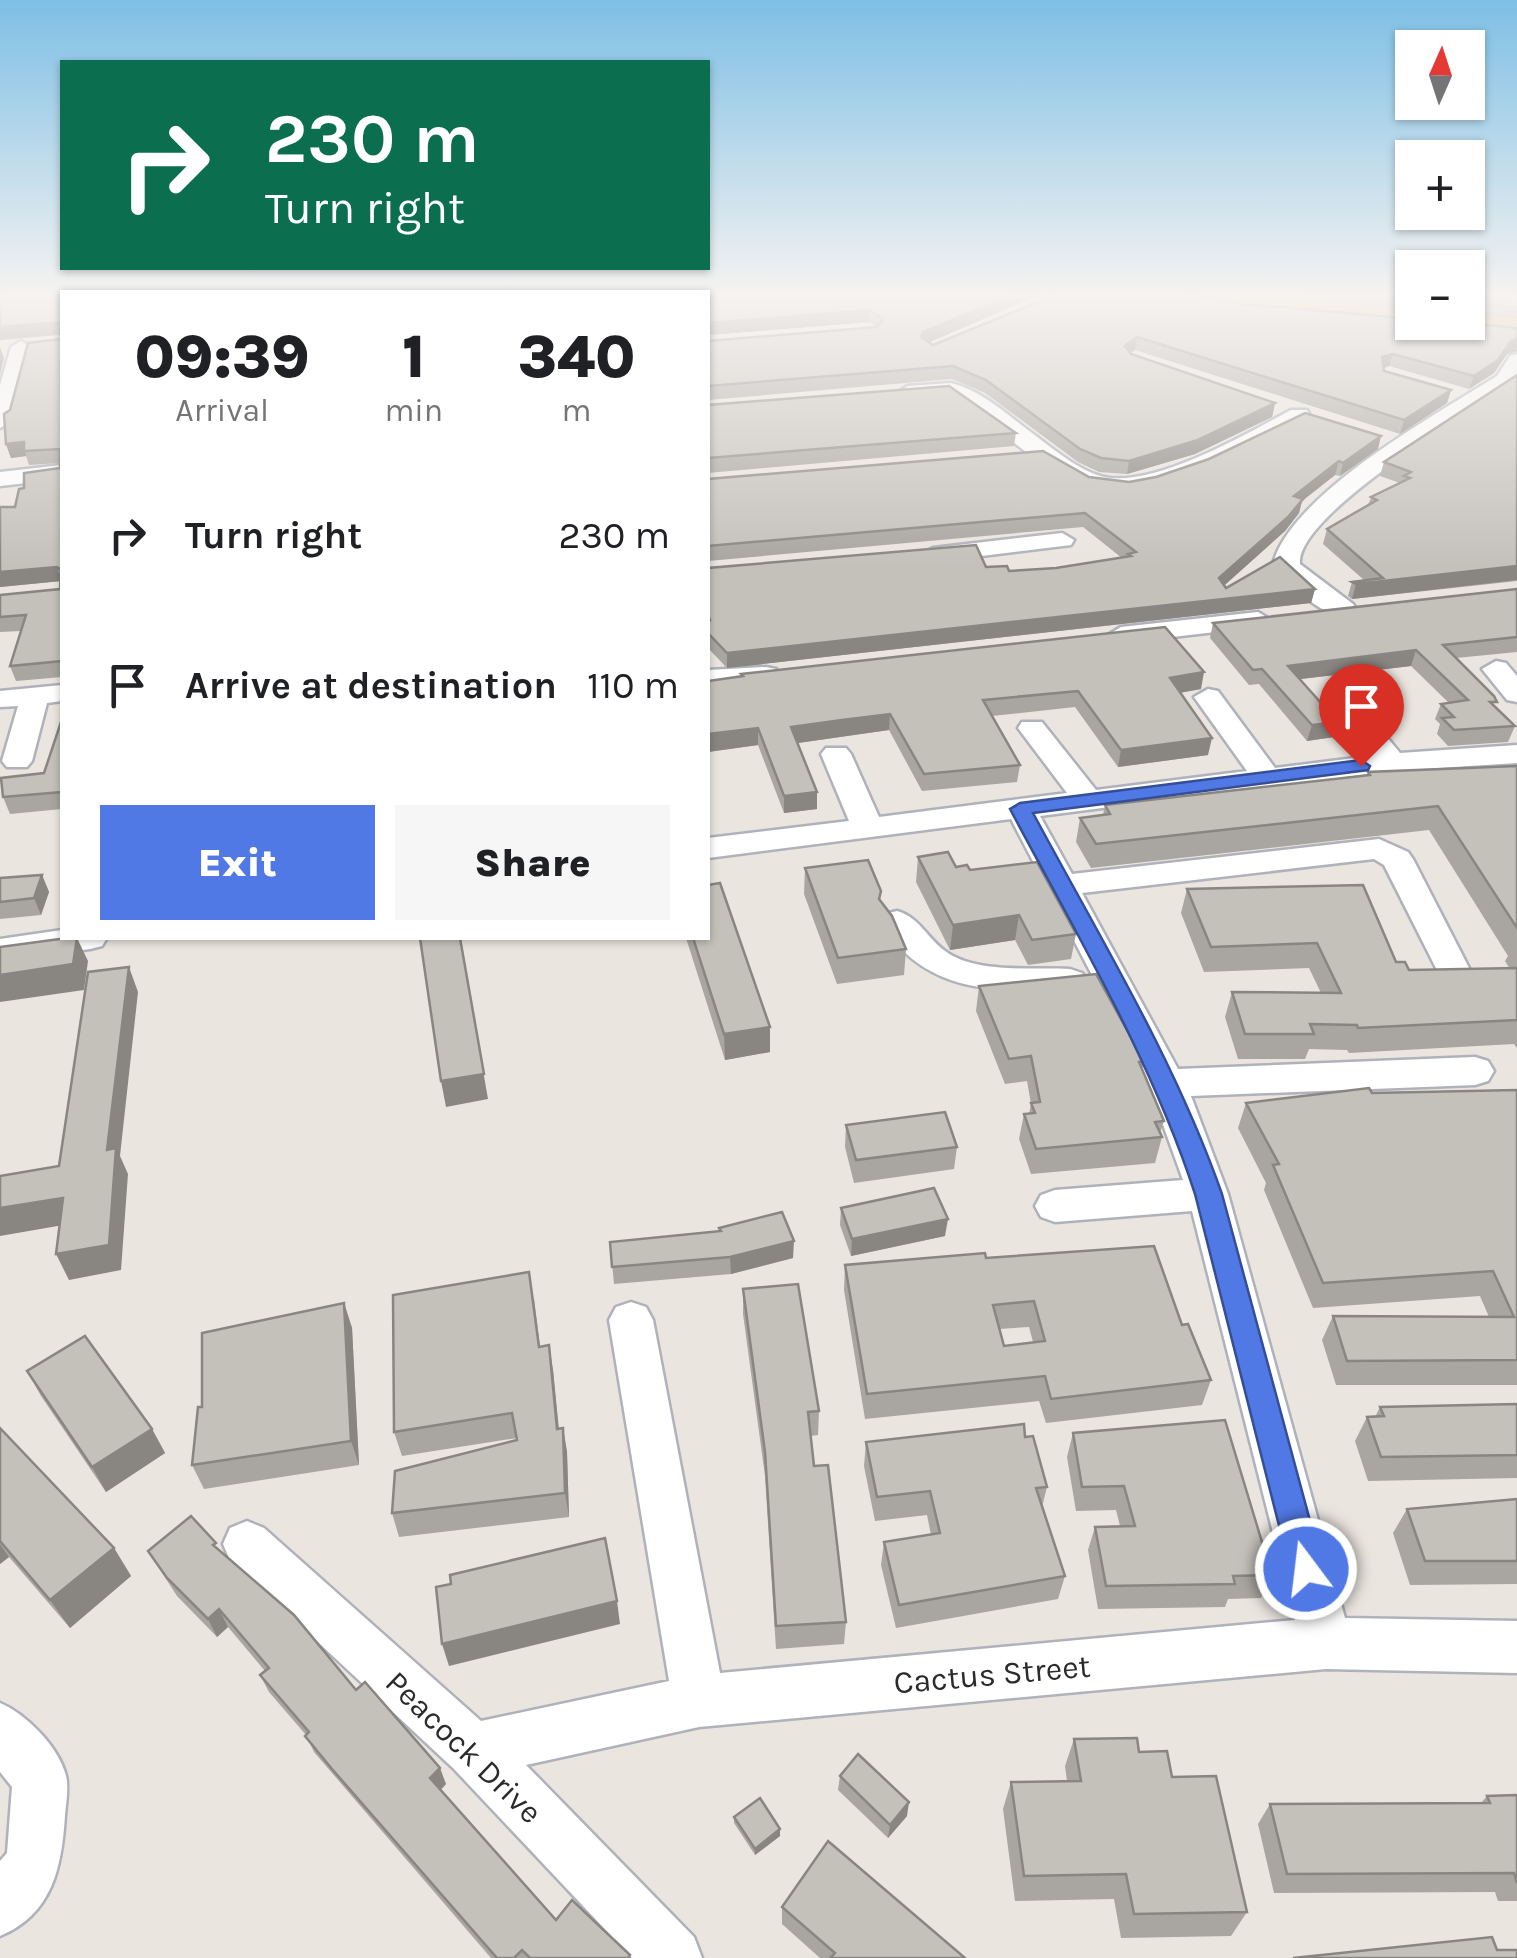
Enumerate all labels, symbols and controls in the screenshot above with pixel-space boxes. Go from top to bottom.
north arrow [1395,30,1485,120]
map controls [1395,30,1485,340]
text: 230 m [265,98,479,180]
icon: right [100,100,230,230]
button: + [1395,140,1485,230]
text: Turn right [265,182,465,234]
button: − [1395,250,1485,340]
text: 09:39 [135,322,310,392]
text: 1 [402,322,425,392]
text: 340 [518,322,635,392]
text: Arrival [175,392,269,429]
text: min [384,392,443,429]
text: m [562,392,592,429]
icon: right [100,508,155,563]
text: Turn right [185,513,362,558]
text: 230 m [558,513,670,558]
icon: arrive [100,658,155,713]
text: Arrive at destination [185,663,557,708]
text: 110 m [587,663,679,708]
pin [1319,664,1404,767]
icon: arrive [1334,679,1389,734]
button: Exit [100,805,375,920]
button: Share [395,805,670,920]
position arrow [1254,1517,1358,1621]
street label: Cactus Street [892,1647,1092,1702]
street label: Peacock Drive [378,1664,549,1831]

